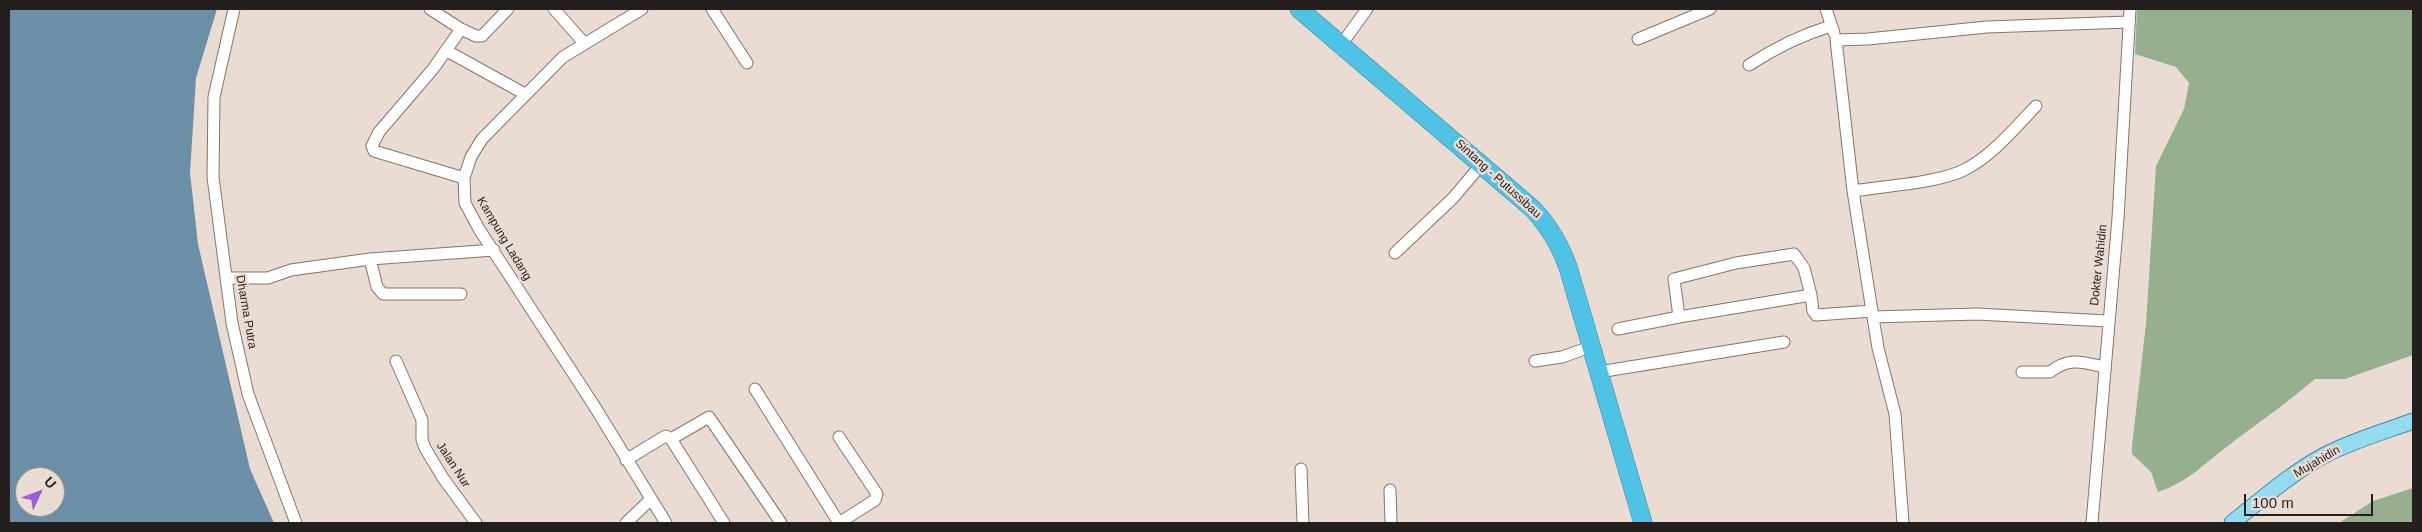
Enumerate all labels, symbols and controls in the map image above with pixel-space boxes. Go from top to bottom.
street label: Sintang - Putussibau [1452,137,1544,221]
street label: Kampung Ladang [473,195,535,283]
street label: Dokter Wahidin [2088,224,2110,306]
street label: Dharma Putra [232,274,260,350]
street label: Jalan Nur [433,440,473,490]
street label: Mujahidin [2291,443,2343,481]
north arrow [15,467,65,517]
text: U [41,473,60,492]
scale bar [2247,484,2376,516]
text: 100 m [2252,494,2294,511]

